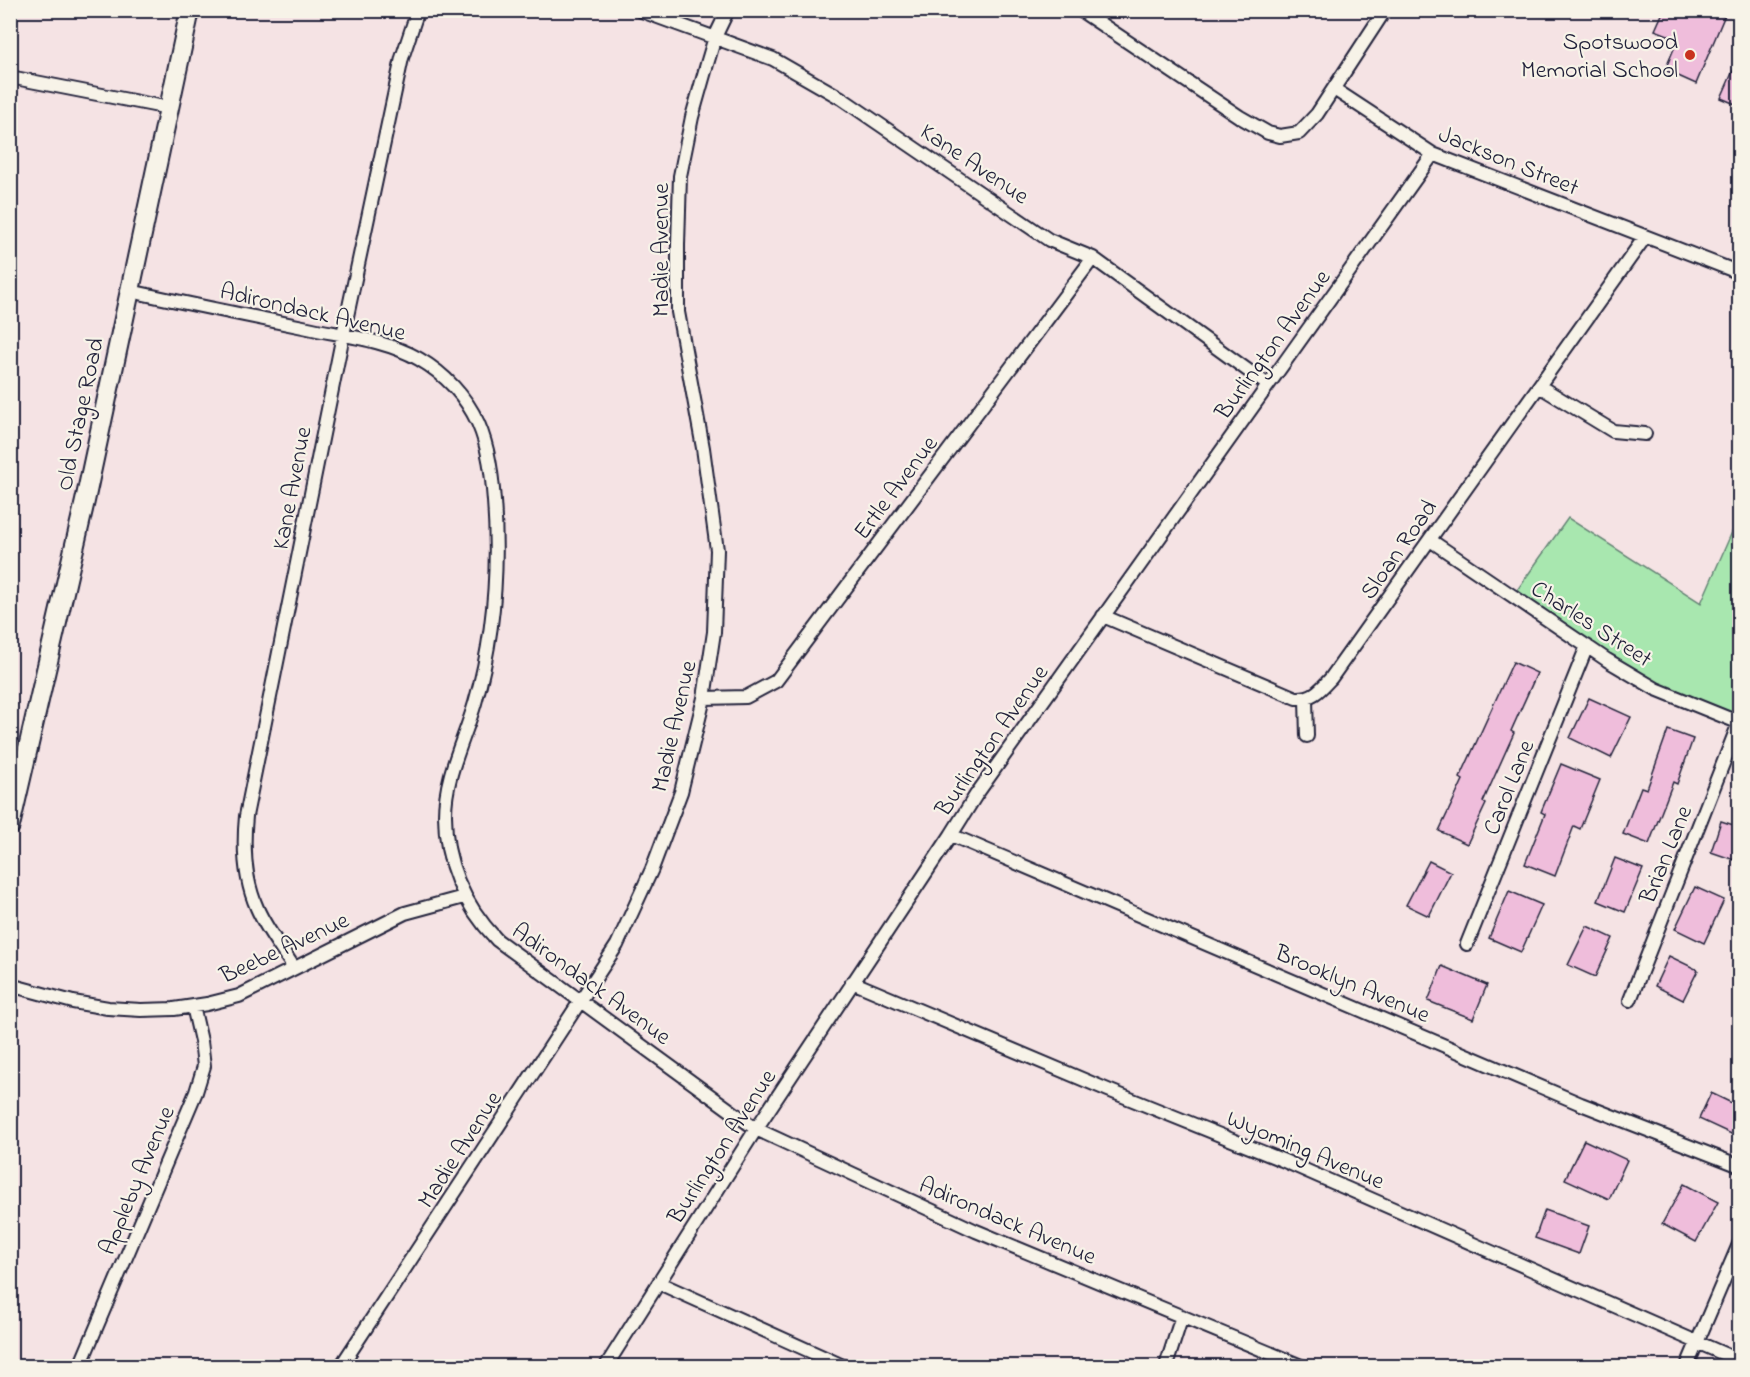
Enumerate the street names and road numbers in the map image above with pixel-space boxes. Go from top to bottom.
street label: Kane Avenue [912,116,1035,215]
street label: Jackson Street [1432,118,1584,206]
street label: Madie Avenue [645,183,680,317]
street label: Burlington Avenue [1207,263,1341,429]
street label: Adirondack Avenue [216,275,409,352]
street label: Old Stage Road [48,334,115,494]
street label: Kane Avenue [264,424,323,553]
street label: Ertle Avenue [846,429,948,548]
street label: Sloan Road [1353,493,1448,608]
street label: Charles Street [1523,573,1658,677]
street label: Madie Avenue [643,657,708,796]
street label: Burlington Avenue [927,658,1059,825]
street label: Carol Lane [1475,735,1545,841]
street label: Brian Lane [1631,800,1703,910]
street label: Beebe Avenue [214,904,356,995]
street label: Adirondack Avenue [503,915,678,1055]
street label: Brooklyn Avenue [1268,937,1435,1035]
street label: Burlington Avenue [659,1063,786,1233]
street label: Madie Avenue [410,1085,512,1216]
street label: Appleby Avenue [91,1101,186,1261]
street label: Wyoming Avenue [1220,1102,1390,1201]
street label: Adirondack Avenue [913,1169,1101,1276]

